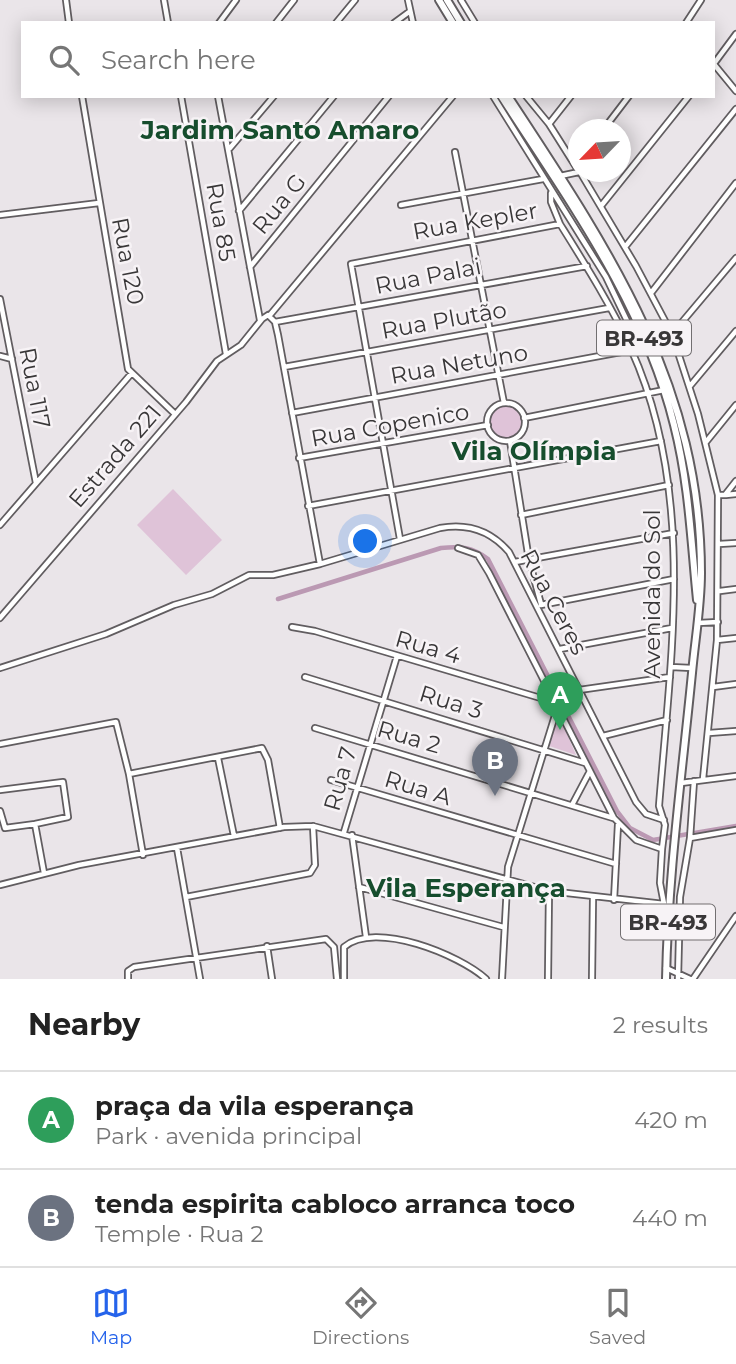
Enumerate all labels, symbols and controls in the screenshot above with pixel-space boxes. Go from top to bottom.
search box [21,21,715,98]
icon: search [45,41,83,79]
text: Search here [101,44,256,76]
district label: Jardim Santo Amaro [140,114,419,146]
north arrow [568,119,631,182]
street label: Rua G [246,168,312,240]
street label: Rua 85 [200,180,242,264]
street label: Rua Kepler [410,196,540,246]
street label: Rua 120 [106,215,150,307]
street label: Rua Palai [373,252,483,300]
street label: Rua Plutão [379,295,509,345]
road number: BR-493 [597,320,691,356]
street label: Rua Netuno [388,338,530,390]
street label: Rua 117 [13,345,57,431]
street label: Rua Copenico [309,397,471,453]
street label: Estrada 221 [63,399,167,513]
district label: Vila Olímpia [451,435,617,467]
street label: Avenida do Sol [638,509,666,679]
your location [348,524,382,558]
street label: Rua Ceres [515,544,593,660]
street label: Rua 4 [392,624,464,670]
pin: A [537,672,583,730]
street label: Rua 3 [416,679,486,725]
street label: Rua 2 [374,715,444,759]
pin: B [472,738,518,796]
street label: Rua 7 [318,744,362,814]
street label: Rua A [381,765,455,812]
district label: Vila Esperança [365,872,566,904]
road number: BR-493 [621,904,715,940]
text: Nearby [28,1006,140,1043]
text: 2 results [613,1011,708,1039]
text: praça da vila esperança [95,1090,414,1122]
text: A [42,1106,60,1134]
text: 420 m [634,1106,708,1134]
text: Park · avenida principal [95,1122,362,1150]
text: tenda espirita cabloco arranca toco [95,1188,575,1220]
text: B [42,1204,60,1232]
text: 440 m [632,1204,708,1232]
text: Temple · Rua 2 [95,1220,264,1248]
tab: Map [90,1284,132,1349]
tab: Directions [312,1284,409,1349]
tab: Saved [589,1284,646,1349]

